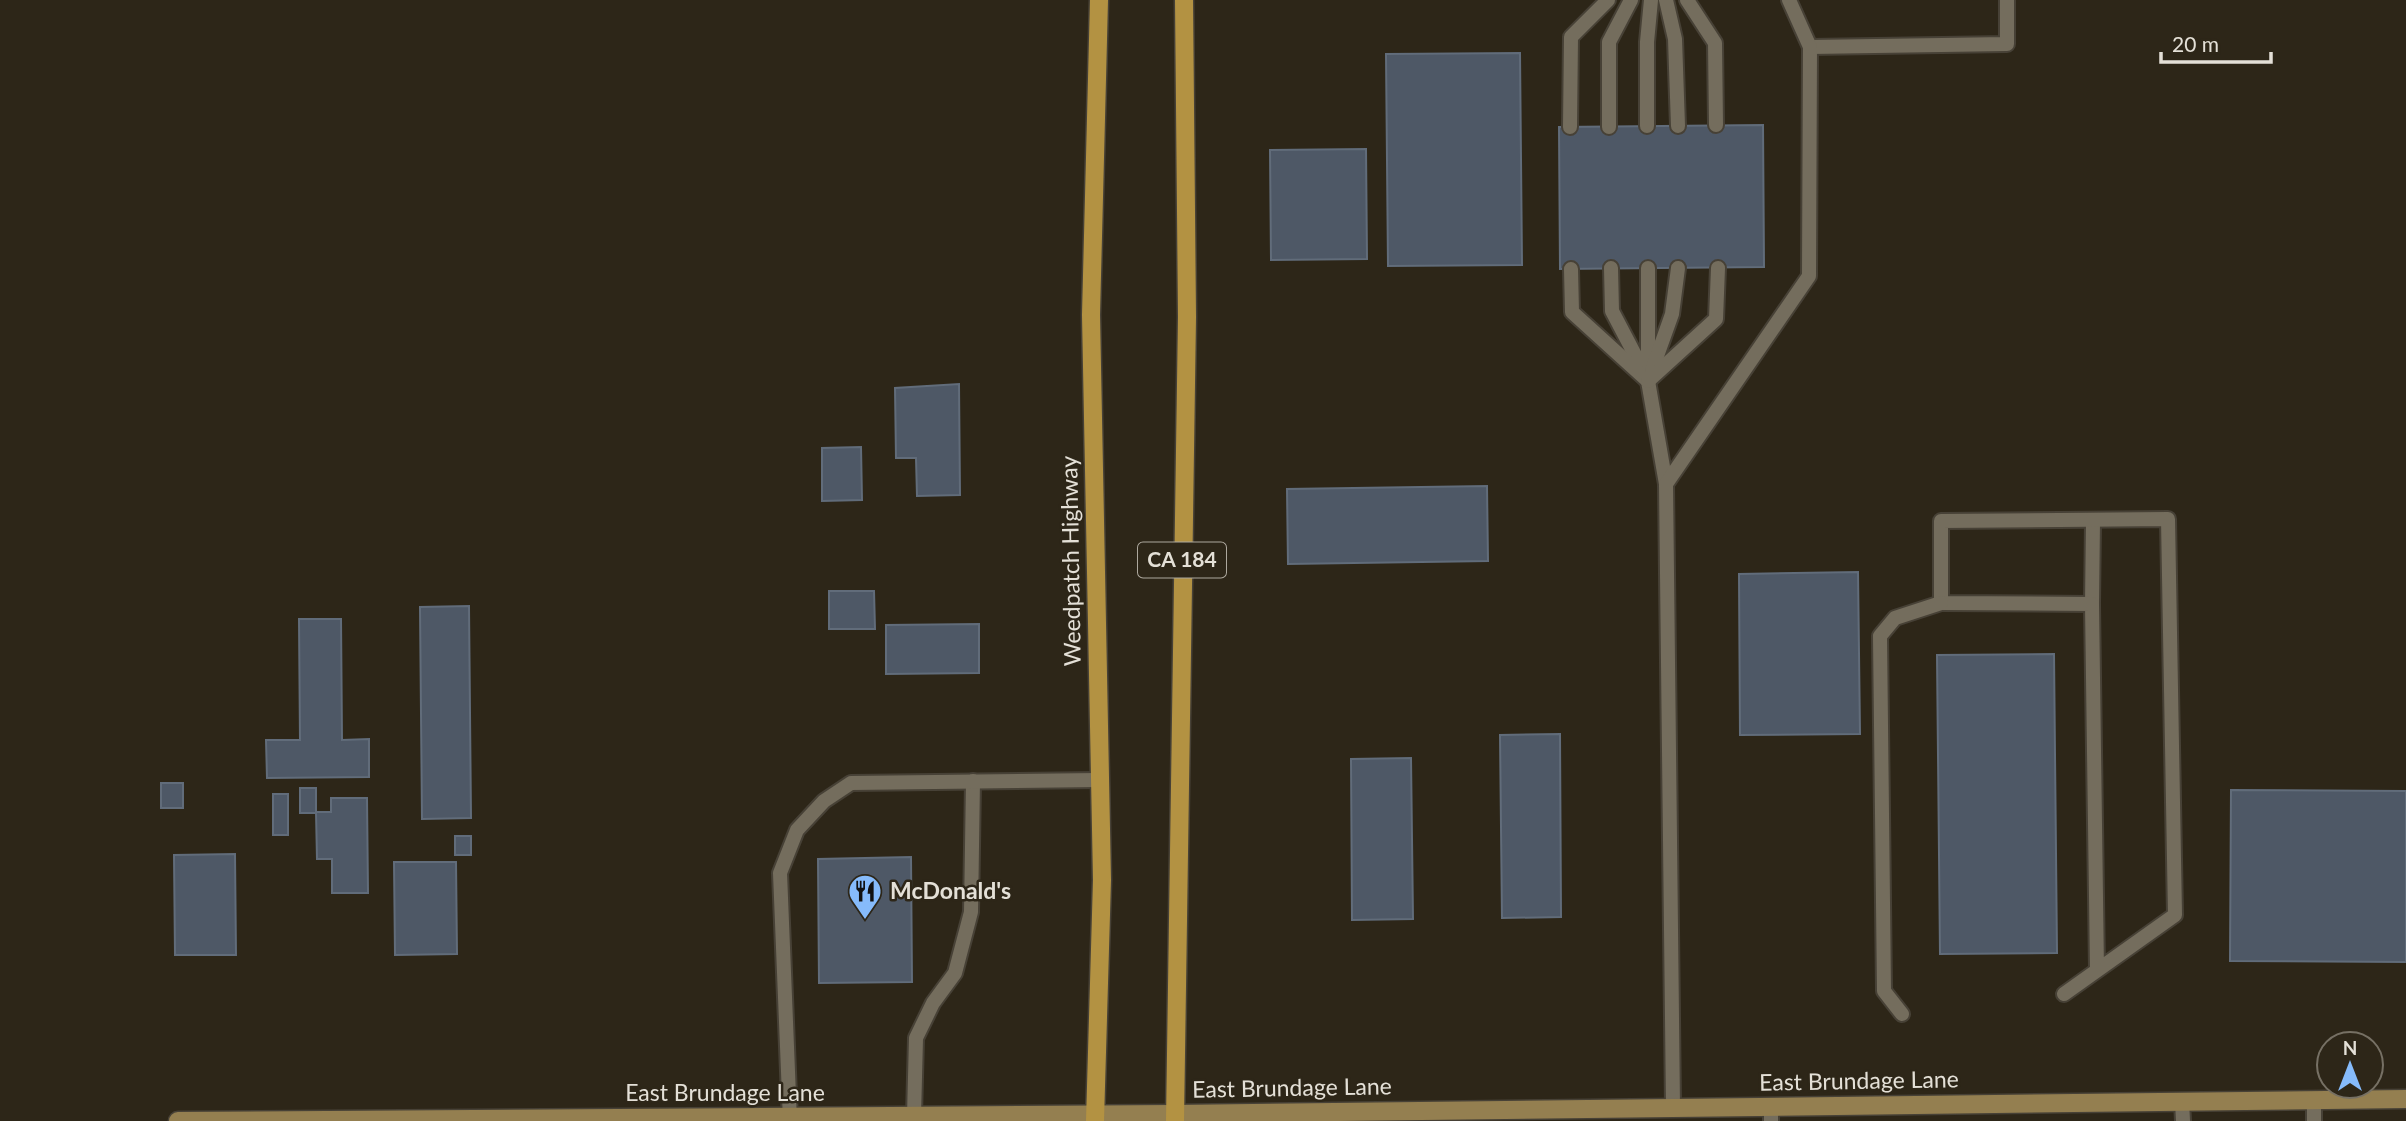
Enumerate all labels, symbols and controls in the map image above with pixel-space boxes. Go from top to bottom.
scale bar [2161,21,2271,65]
text: 20 m [2172,31,2219,56]
street label: Weedpatch Highway [1054,455,1086,666]
road number: CA 184 [1138,542,1226,578]
restaurant icon: McDonald's [846,872,884,921]
place label: McDonald's [890,876,1011,904]
north arrow [2315,1030,2385,1100]
text: N [2343,1036,2357,1059]
street label: East Brundage Lane [1759,1064,1959,1096]
street label: East Brundage Lane [1192,1071,1392,1103]
street label: East Brundage Lane [625,1078,825,1106]

